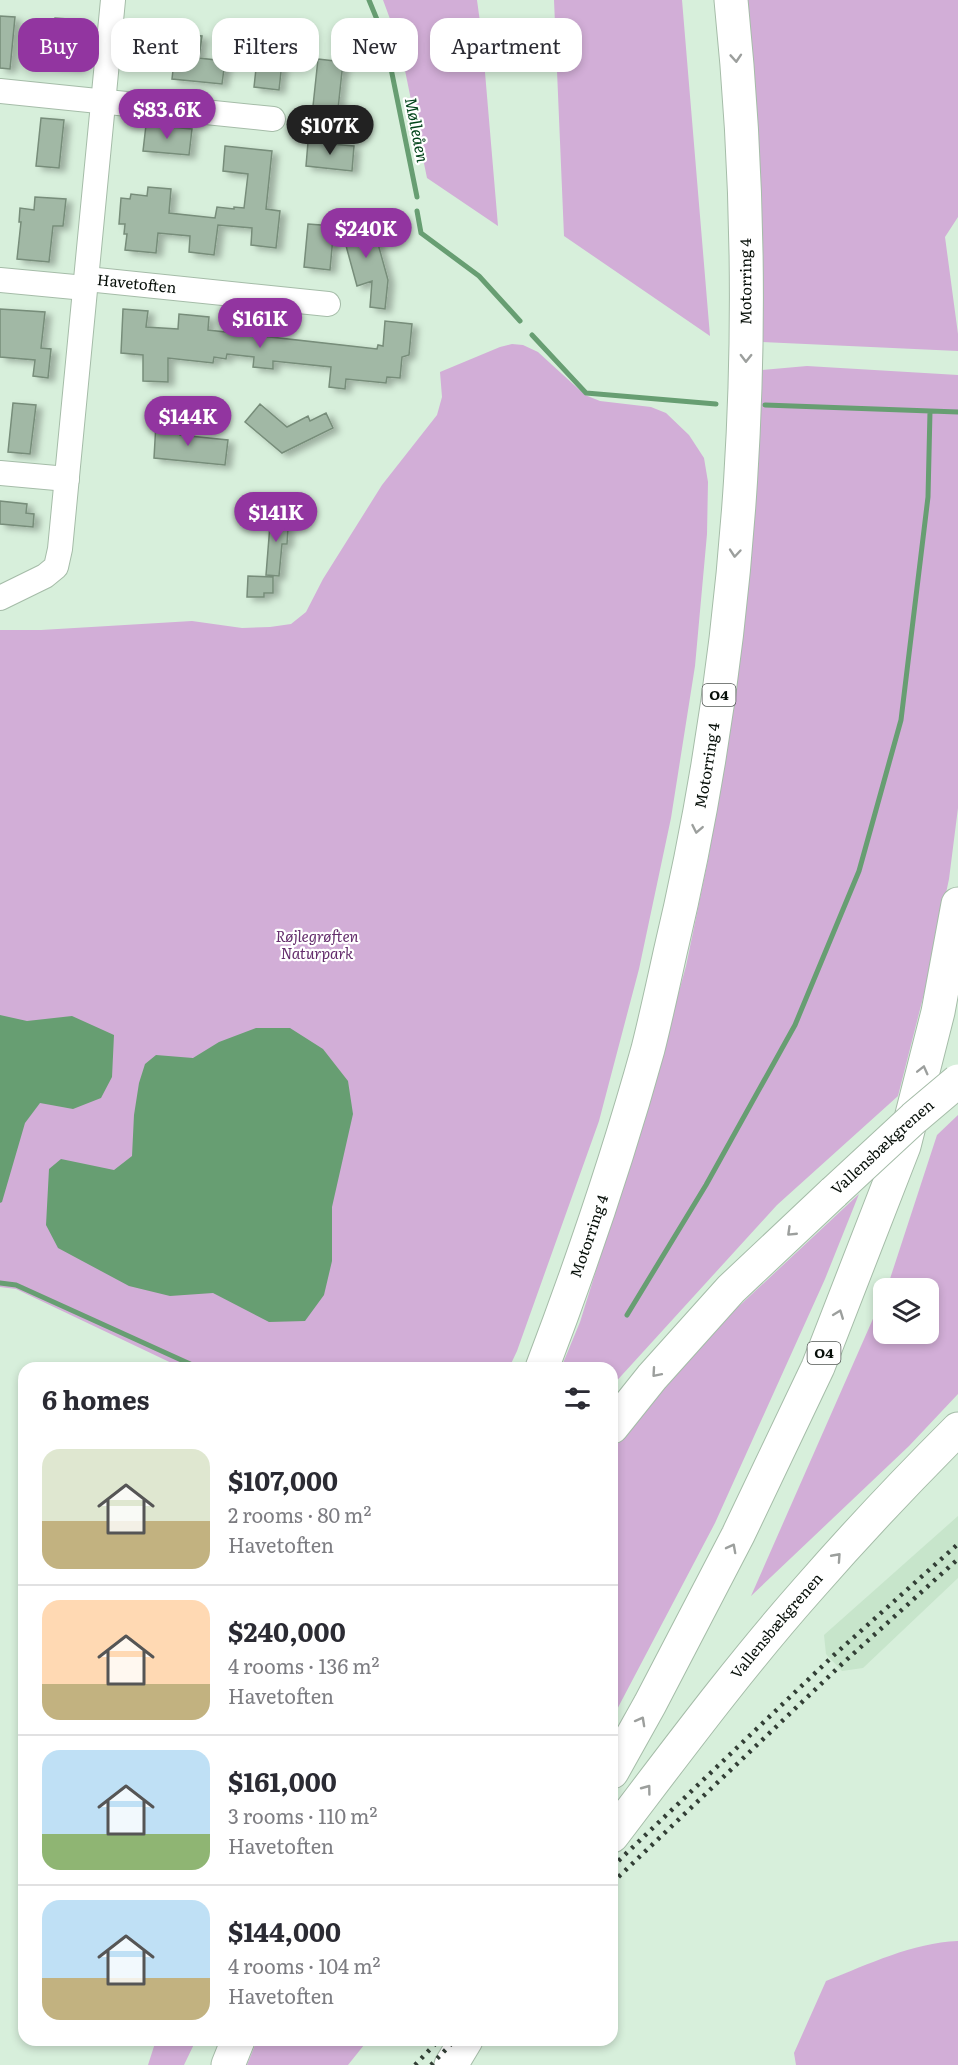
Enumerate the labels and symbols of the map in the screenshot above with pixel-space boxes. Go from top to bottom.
one-way arrow [730,54,743,63]
pin: $83.6K [118,89,216,140]
water label: Mølleåen [400,95,436,165]
pin: $107K [288,105,372,156]
pin: $240K [324,208,408,259]
street label: Motorring 4 [733,238,756,325]
street label: Havetoften [96,267,178,298]
pin: $161K [218,298,302,349]
one-way arrow [740,353,752,362]
pin: $144K [146,396,230,447]
pin: $141K [234,492,318,543]
one-way arrow [729,548,742,557]
road number: O4 [702,684,736,706]
street label: Motorring 4 [688,721,725,810]
one-way arrow [691,824,704,834]
park label: Røjlegrøften Naturpark [275,924,359,964]
one-way arrow [916,1065,929,1075]
street label: Vallensbækgrenen [825,1093,938,1199]
street label: Motorring 4 [563,1191,613,1281]
one-way arrow [788,1225,798,1236]
one-way arrow [832,1309,844,1320]
road number: O4 [808,1342,840,1364]
one-way arrow [653,1366,664,1377]
one-way arrow [724,1543,736,1554]
one-way arrow [830,1553,841,1564]
street label: Vallensbækgrenen [724,1567,827,1683]
one-way arrow [634,1717,645,1727]
one-way arrow [640,1785,651,1796]

